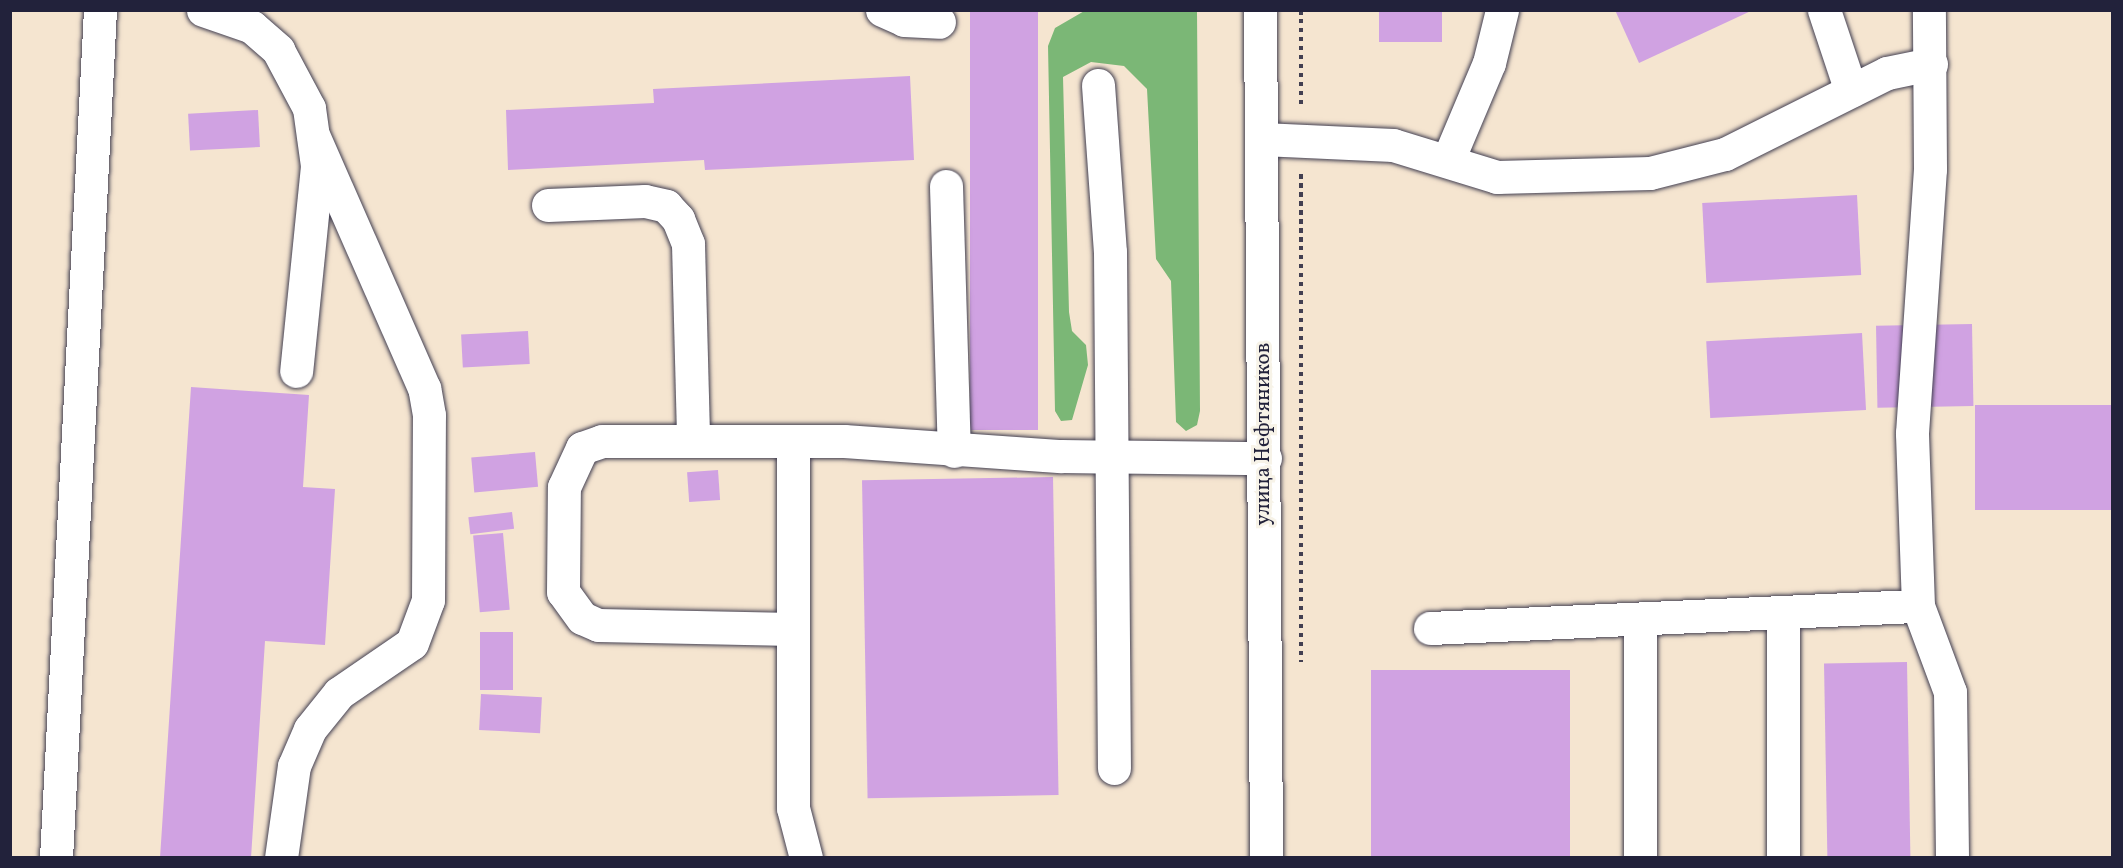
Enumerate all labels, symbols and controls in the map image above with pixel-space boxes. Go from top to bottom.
street label: улица Нефтяников [1251,343,1277,525]

